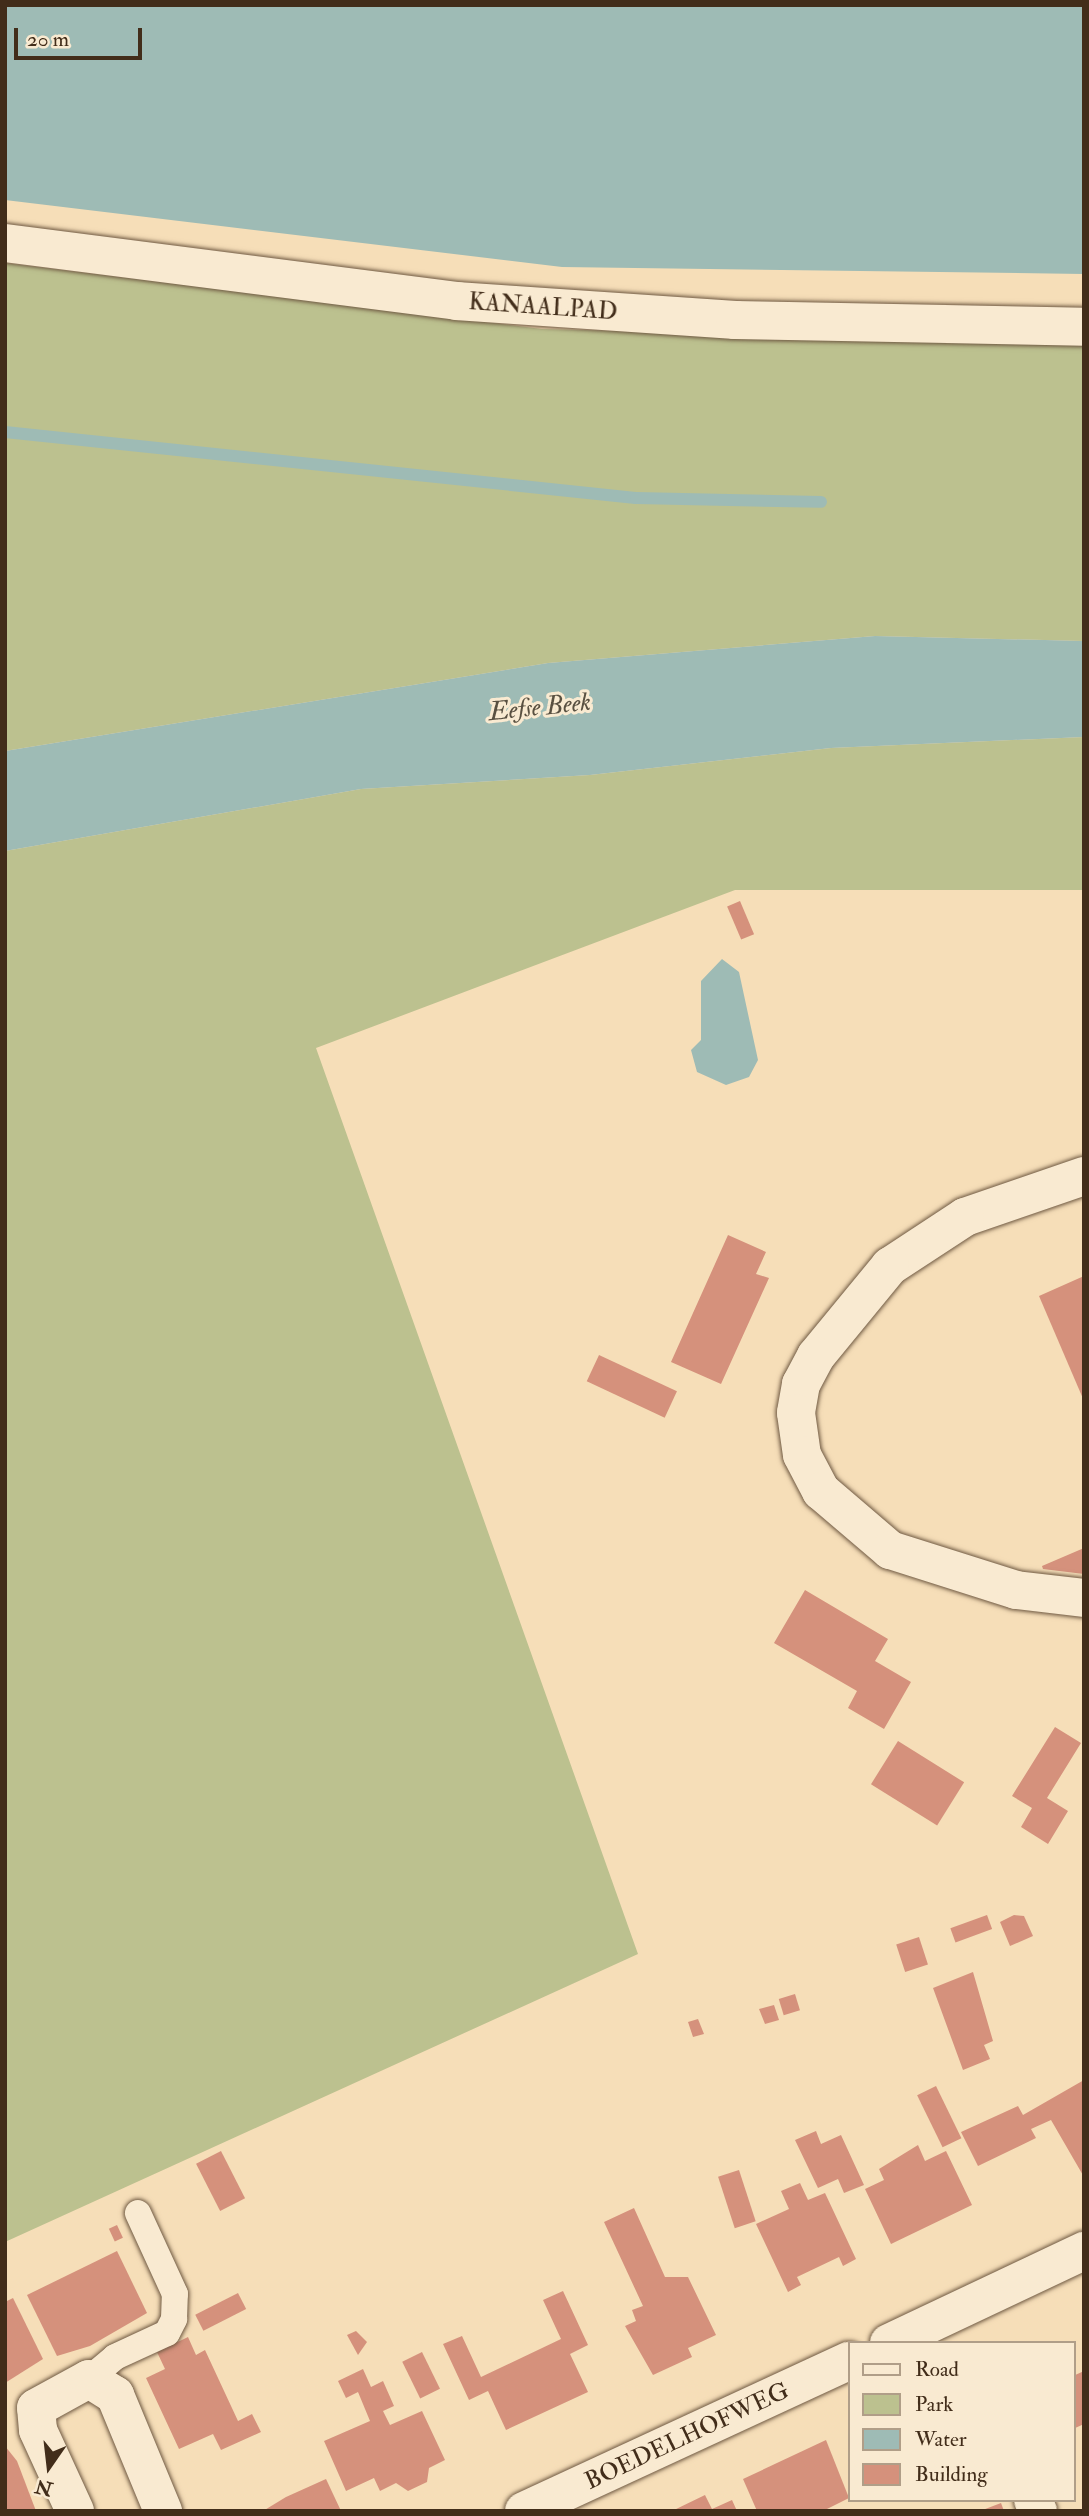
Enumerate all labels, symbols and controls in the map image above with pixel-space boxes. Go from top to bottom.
scale bar [18,14,145,58]
text: 20 m [27,26,69,53]
street label: KANAALPAD [468,287,618,327]
water label: Eefse Beek [487,687,593,729]
legend [848,2341,1075,2502]
text: Road [915,2356,959,2383]
street label: BOEDELHOFWEG [580,2376,794,2496]
text: Park [915,2391,953,2418]
text: Water [915,2426,967,2453]
north arrow [14,2432,84,2502]
text: Building [915,2461,988,2488]
text: N [33,2474,55,2501]

